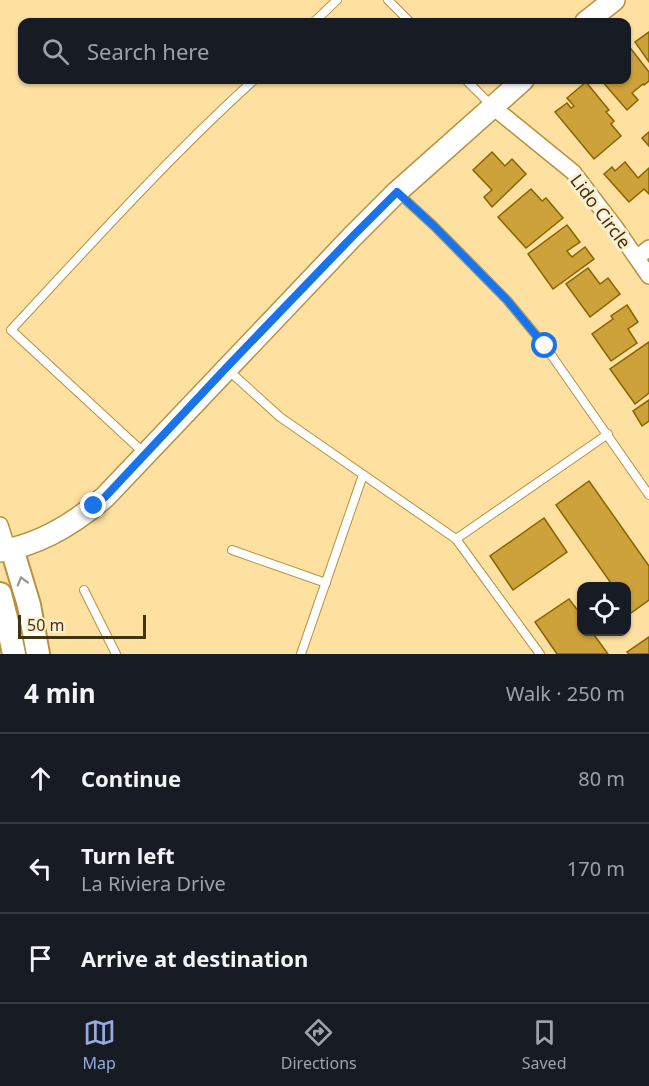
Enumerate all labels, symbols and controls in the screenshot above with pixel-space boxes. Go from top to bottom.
search box [18,18,631,84]
icon: search [39,35,72,68]
text: Search here [87,36,209,66]
street label: Lido Circle [565,169,637,253]
route start [531,332,557,358]
route end [80,492,106,518]
one-way arrow [17,576,29,587]
map controls [577,582,631,636]
button: locate [577,582,631,636]
scale bar [18,612,146,640]
text: 50 m [27,614,64,636]
text: 4 min [24,675,96,711]
text: Walk · 250 m [506,680,625,707]
icon: ahead [24,762,57,795]
text: Continue [81,763,181,793]
text: 80 m [578,765,625,792]
text: Turn left [81,840,175,870]
icon: left [24,852,57,885]
text: 170 m [567,855,625,882]
text: La Riviera Drive [81,870,226,897]
icon: arrive [24,942,57,975]
text: Arrive at destination [81,943,308,973]
tab: Map [82,1016,116,1074]
tab: Directions [281,1016,357,1074]
tab: Saved [522,1016,566,1074]

